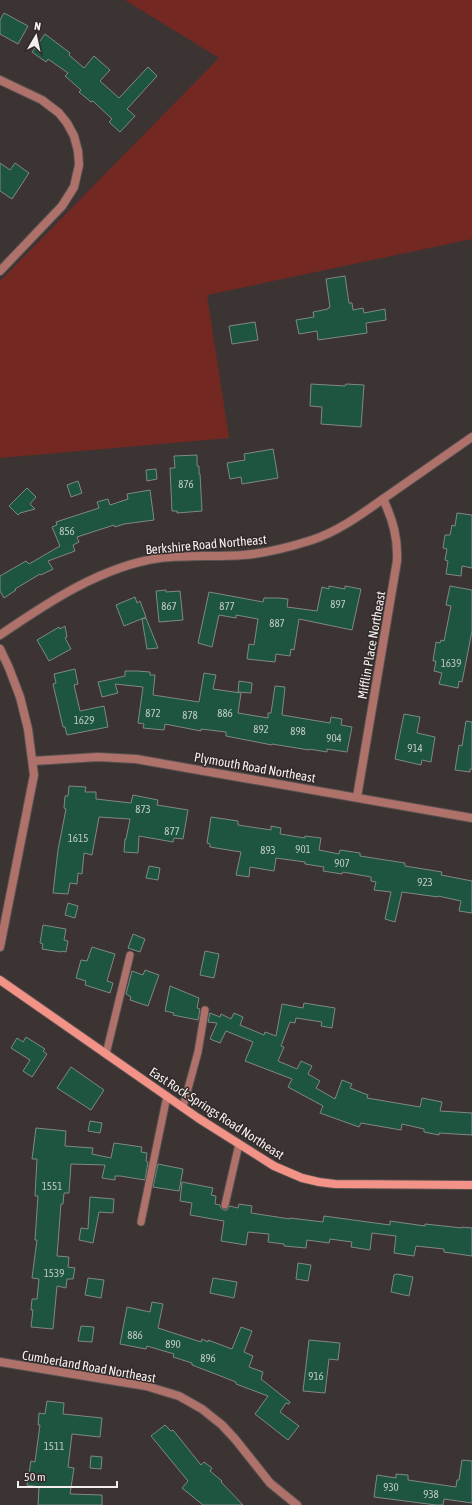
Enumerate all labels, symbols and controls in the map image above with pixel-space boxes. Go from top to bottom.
north arrow [16,16,56,56]
text: N [33,20,42,33]
house number: 876 [178,478,194,490]
house number: 856 [59,525,75,537]
street label: Berkshire Road Northeast [145,532,267,557]
street label: Mifflin Place Northeast [355,590,388,700]
house number: 897 [330,598,346,610]
house number: 867 [161,600,177,612]
house number: 877 [219,600,235,612]
house number: 887 [269,617,285,629]
house number: 1639 [441,657,461,669]
house number: 872 [145,707,161,719]
house number: 886 [217,707,233,719]
house number: 878 [182,709,198,721]
house number: 1629 [74,714,94,726]
house number: 892 [253,723,269,735]
house number: 898 [290,725,306,737]
house number: 904 [326,732,342,744]
house number: 914 [407,742,423,754]
street label: Plymouth Road Northeast [193,749,317,786]
house number: 873 [135,803,151,815]
house number: 877 [164,825,180,837]
house number: 1615 [68,832,88,844]
house number: 901 [295,843,311,855]
house number: 893 [260,844,276,856]
house number: 907 [334,857,350,869]
house number: 923 [417,876,433,888]
street label: East Rock Springs Road Northeast [146,1064,287,1163]
house number: 1551 [42,1180,62,1192]
house number: 1539 [44,1267,64,1279]
house number: 886 [127,1329,143,1341]
house number: 890 [165,1338,181,1350]
street label: Cumberland Road Northeast [21,1347,157,1386]
house number: 896 [200,1352,216,1364]
house number: 916 [308,1370,324,1382]
house number: 1511 [44,1440,64,1452]
scale bar [18,1463,117,1489]
text: 50 m [24,1470,46,1484]
house number: 930 [383,1481,399,1493]
house number: 938 [423,1488,439,1500]

